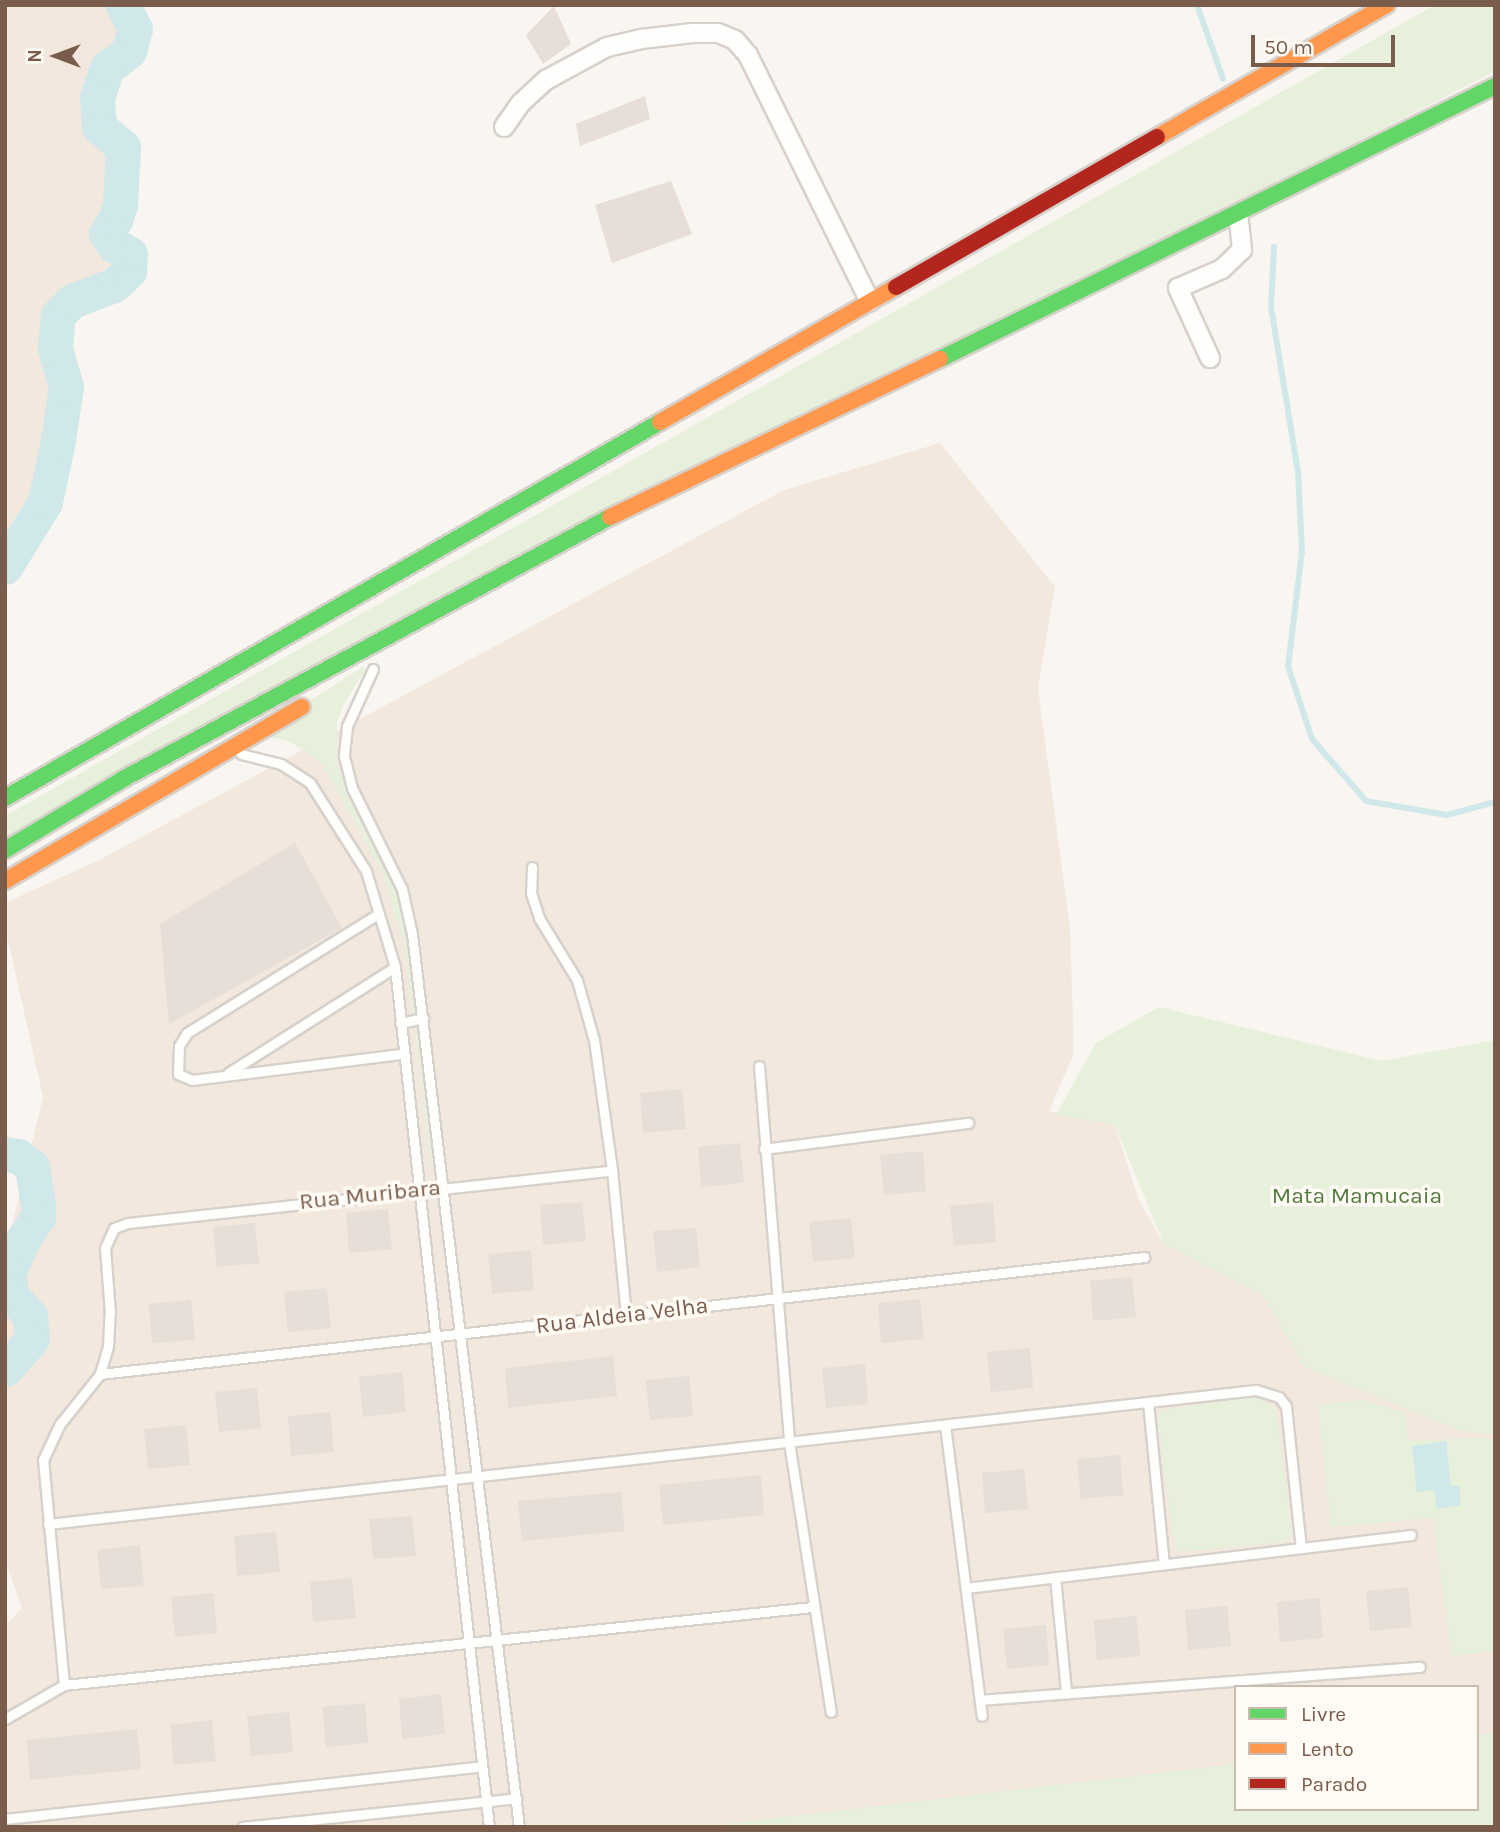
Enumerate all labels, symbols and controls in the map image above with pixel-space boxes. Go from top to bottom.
north arrow [21,21,91,91]
scale bar [1255,21,1398,65]
text: 50 m [1264,35,1313,59]
text: N [24,49,46,63]
street label: Rua Muribara [298,1174,442,1216]
park label: Mata Mamucaia [1272,1182,1442,1210]
street label: Rua Aldeia Velha [534,1292,710,1340]
legend [1234,1685,1479,1811]
text: Livre [1301,1702,1346,1726]
text: Lento [1301,1737,1354,1761]
text: Parado [1301,1772,1367,1796]

